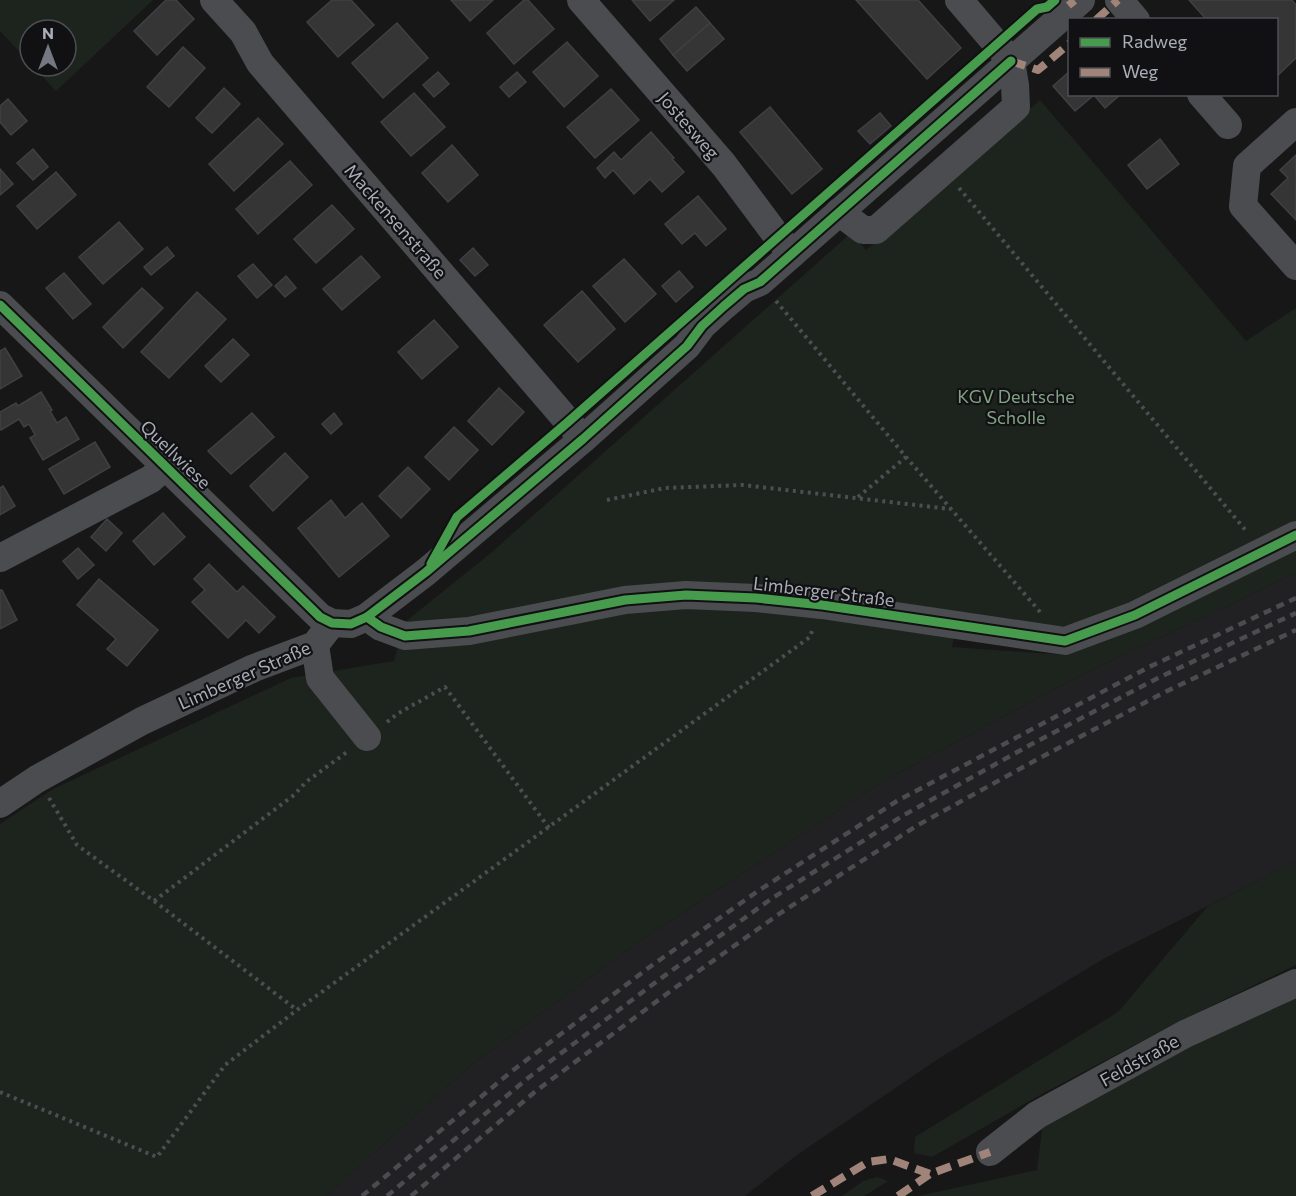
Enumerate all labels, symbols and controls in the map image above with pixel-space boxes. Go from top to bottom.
north arrow [18,18,78,78]
legend [1068,18,1278,96]
text: N [42,23,54,42]
text: Radweg [1122,30,1187,52]
text: Weg [1122,60,1159,82]
street label: Jostesweg [654,87,724,163]
street label: Mackensenstraße [340,159,452,283]
park label: KGV Deutsche Scholle [957,385,1075,428]
street label: Quellwiese [136,415,216,493]
street label: Limberger Straße [752,571,896,611]
street label: Limberger Straße [175,636,313,714]
street label: Feldstraße [1096,1029,1182,1091]

